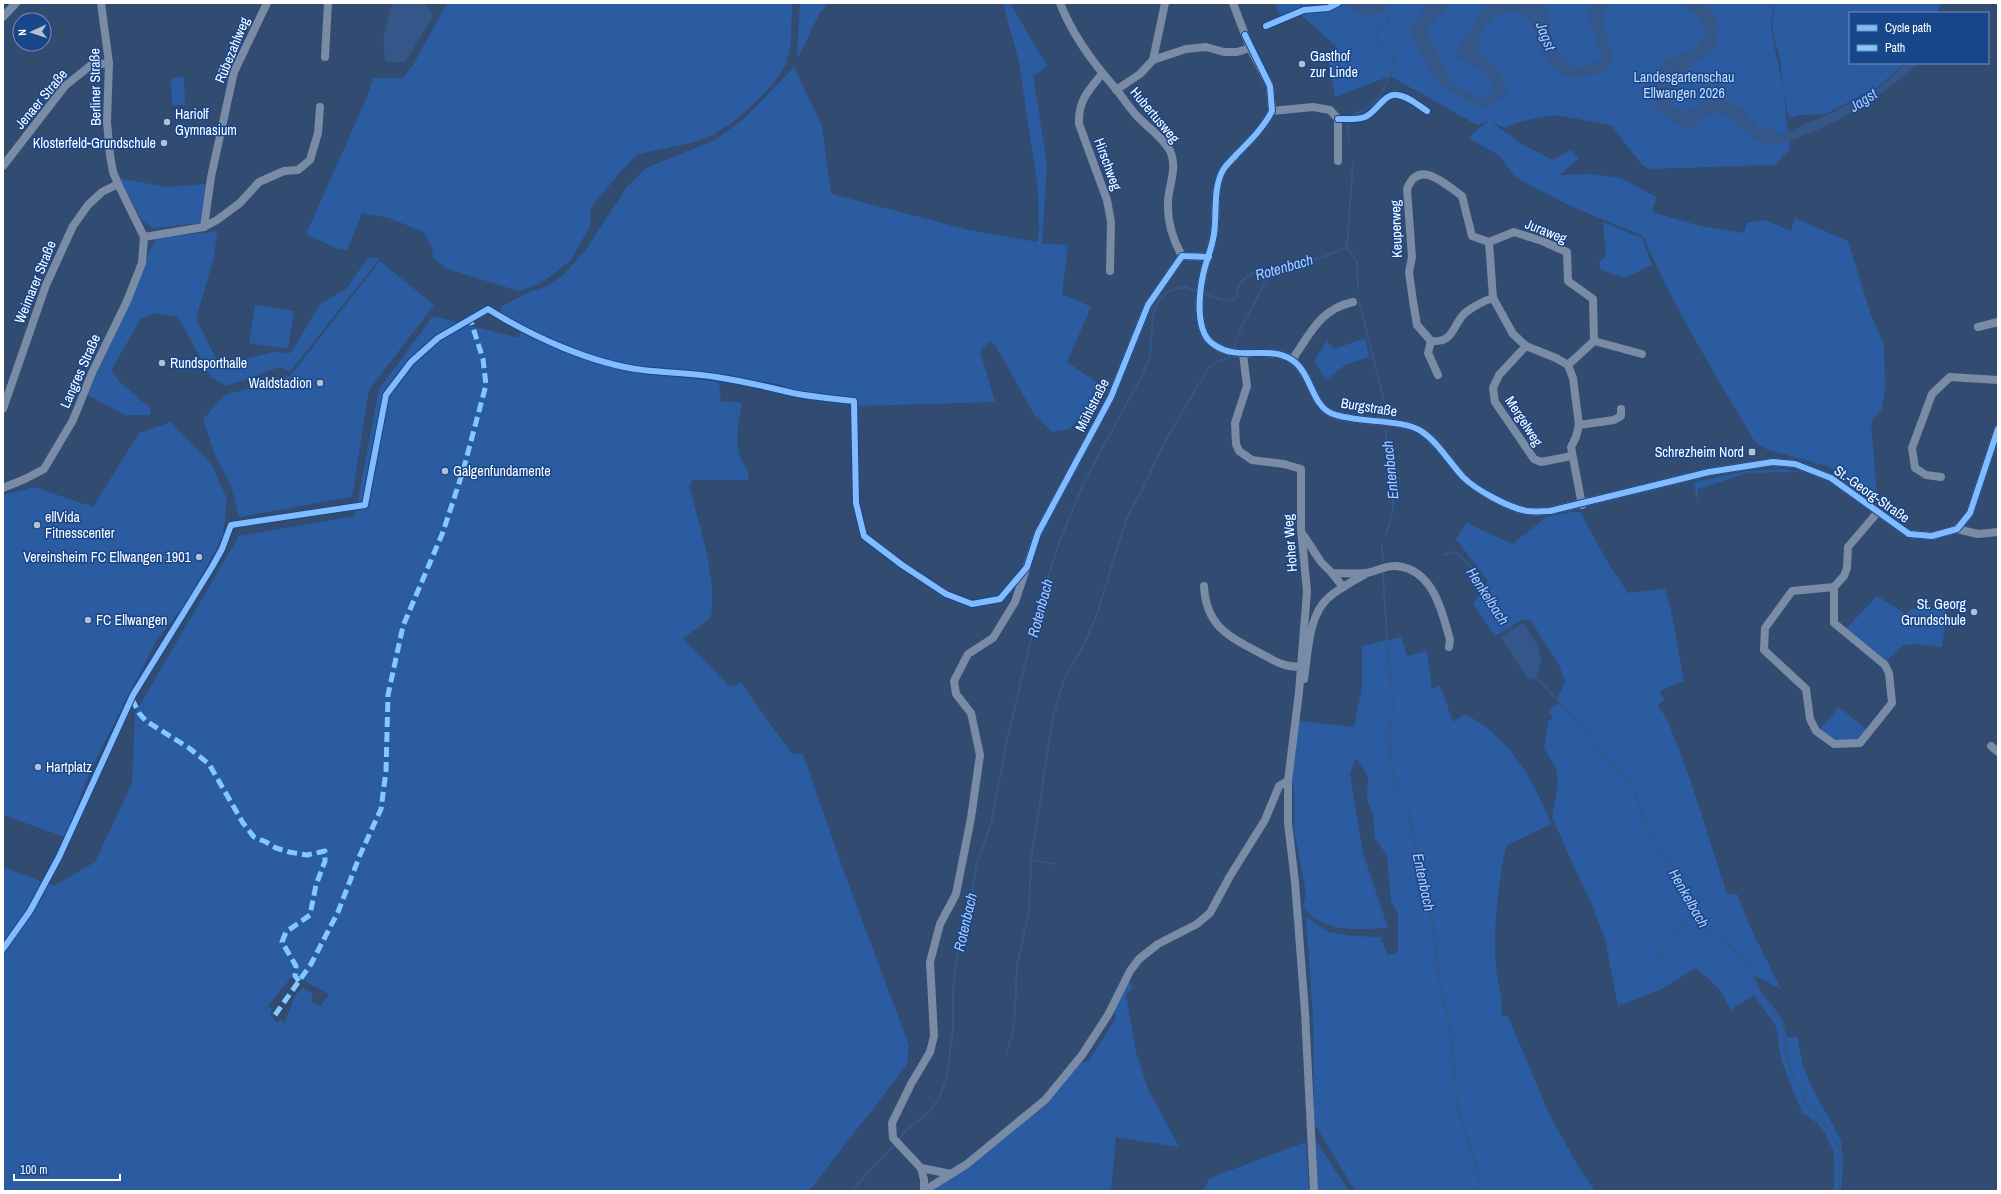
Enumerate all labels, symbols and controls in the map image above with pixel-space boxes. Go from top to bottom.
north arrow [12,12,52,52]
legend [1849,12,1989,64]
street label: Rübezahlweg [211,14,254,86]
water label: Jagst [1531,18,1561,54]
text: Cycle path [1885,20,1932,36]
text: N [15,29,29,36]
text: Path [1885,40,1905,56]
place label: Gasthof zur Linde [1310,47,1358,81]
street label: Berliner Straße [85,48,105,126]
marker: Gasthof zur Linde [1297,59,1307,69]
street label: Jenaer Straße [11,65,71,133]
park label: Landesgartenschau Ellwangen 2026 [1634,68,1734,102]
street label: Hubertusweg [1126,83,1184,147]
water label: Jagst [1844,83,1882,117]
place label: Hariolf Gymnasium [175,105,237,139]
marker: Hariolf Gymnasium [162,117,172,127]
place label: Klosterfeld-Grundschule [33,134,156,152]
street label: Hirschweg [1090,135,1126,193]
marker: Klosterfeld-Grundschule [159,138,169,148]
street label: Keuperweg [1386,199,1406,258]
street label: Juraweg [1523,215,1570,248]
street label: Weimarer Straße [10,238,60,326]
water label: Rotenbach [1253,249,1316,285]
street label: Langres Straße [56,331,104,411]
place label: Rundsporthalle [170,354,247,372]
marker: Rundsporthalle [157,358,167,368]
place label: Waldstadion [249,374,312,392]
street label: Mühlstraße [1071,375,1113,435]
marker: Waldstadion [315,378,325,388]
street label: Mergelweg [1501,393,1547,450]
street label: Burgstraße [1340,394,1398,420]
water label: Entenbach [1376,440,1404,500]
place label: Schrezheim Nord [1655,443,1744,461]
marker: Schrezheim Nord [1747,447,1757,457]
street label: St.-Georg-Straße [1831,461,1913,527]
place label: Galgenfundamente [453,462,551,480]
marker: Galgenfundamente [440,466,450,476]
place label: ellVida Fitnesscenter [45,508,115,542]
street label: Hoher Weg [1279,513,1301,572]
marker: ellVida Fitnesscenter [32,520,42,530]
place label: Vereinsheim FC Ellwangen 1901 [23,548,192,566]
marker: Vereinsheim FC Ellwangen 1901 [194,552,204,562]
water label: Henkelbach [1462,563,1515,629]
water label: Rotenbach [1022,576,1058,639]
place label: St. Georg Grundschule [1901,595,1967,629]
marker: St. Georg Grundschule [1969,607,1979,617]
place label: FC Ellwangen [96,611,167,629]
marker: FC Ellwangen [83,615,93,625]
place label: Hartplatz [46,758,92,776]
marker: Hartplatz [33,762,43,772]
water label: Entenbach [1408,851,1440,913]
water label: Henkelbach [1664,865,1714,932]
water label: Rotenbach [948,891,982,953]
scale bar [14,1156,120,1182]
text: 100 m [20,1162,47,1178]

